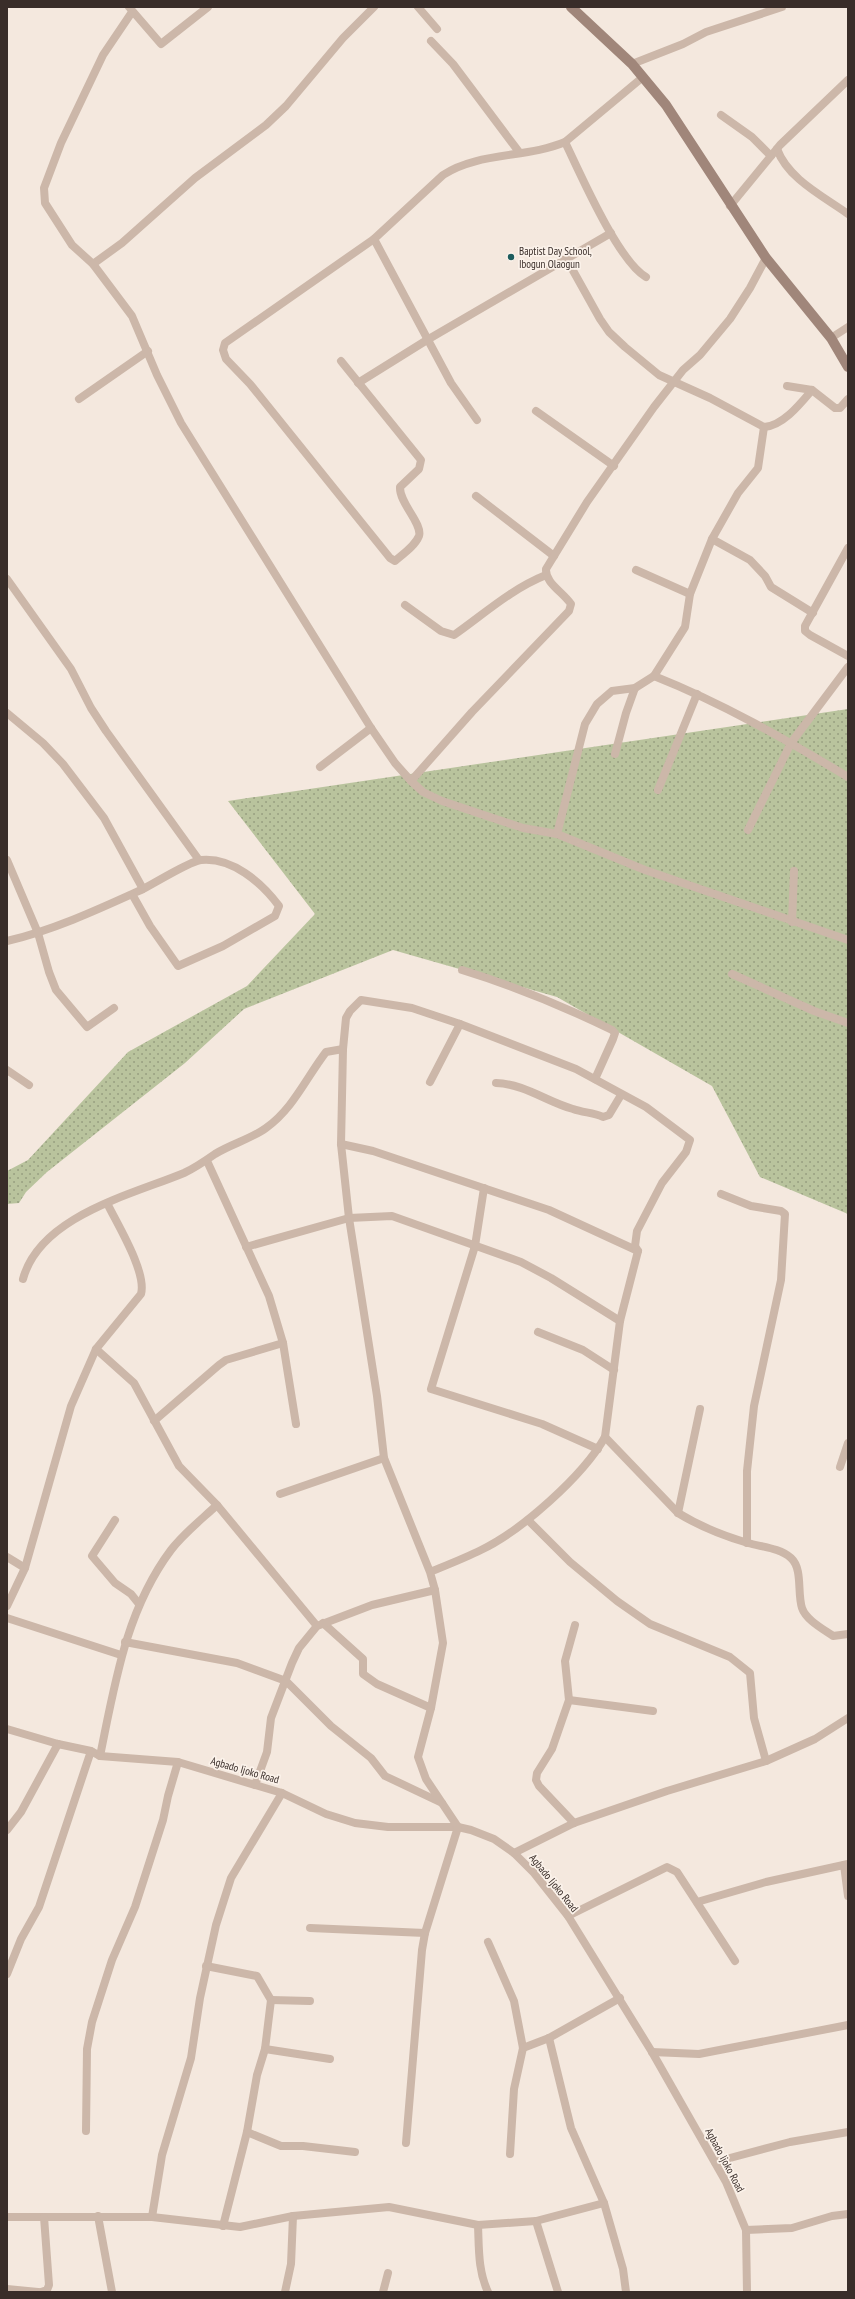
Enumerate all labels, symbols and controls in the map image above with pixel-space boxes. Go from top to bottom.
place label: Baptist Day School, Ibogun Olaogun [519,244,592,271]
marker: Baptist Day School, Ibogun Olaogun [506,252,516,262]
street label: Agbado Ijoko Road [209,1754,281,1787]
street label: Agbado Ijoko Road [526,1851,582,1915]
street label: Agbado Ijoko Road [702,2126,748,2195]

